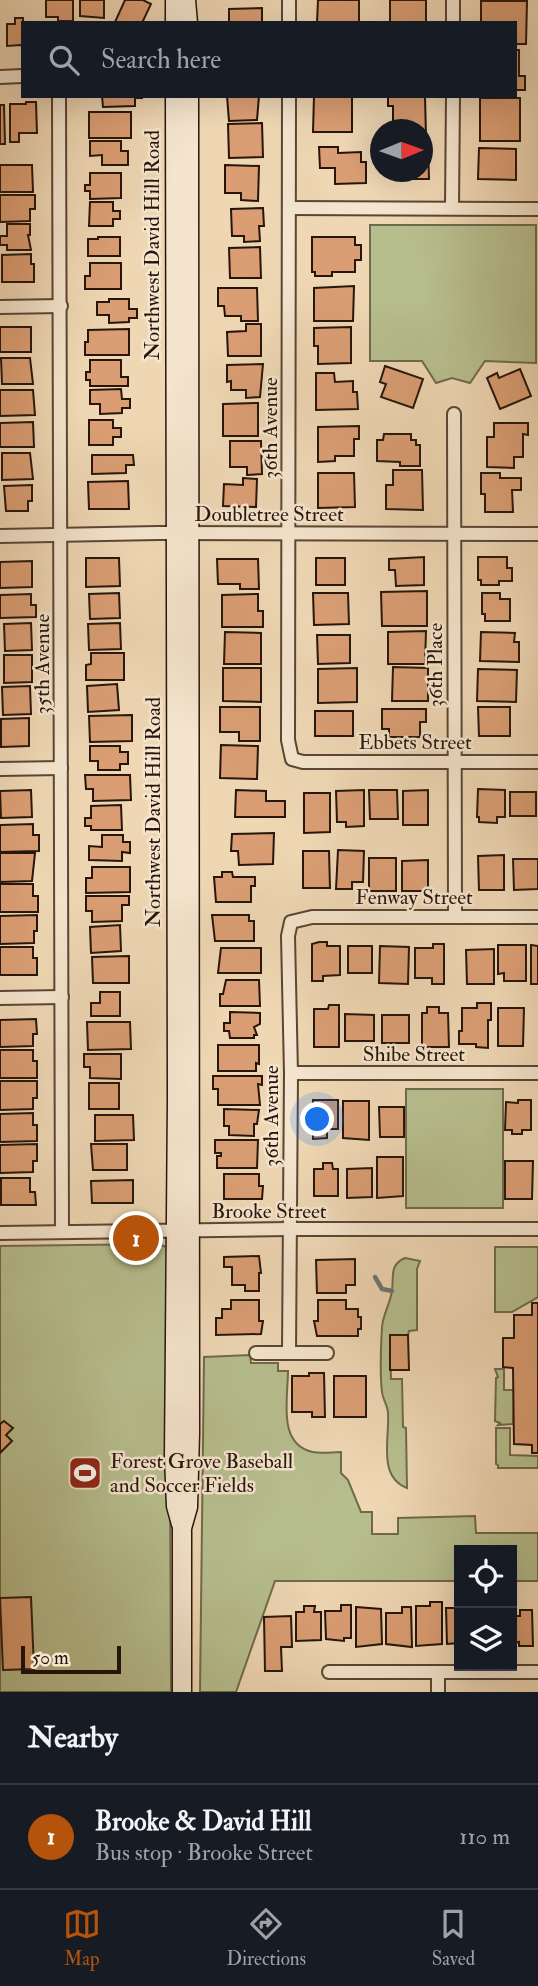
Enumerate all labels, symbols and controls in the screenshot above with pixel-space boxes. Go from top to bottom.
search box [21,21,517,98]
icon: search [45,41,83,79]
text: Search here [101,44,221,76]
north arrow [370,119,433,182]
street label: Northwest David Hill Road [139,129,166,360]
street label: 36th Avenue [257,377,284,479]
street label: Doubletree Street [194,501,344,528]
street label: 35th Avenue [29,614,56,714]
street label: 36th Place [422,623,449,707]
street label: Northwest David Hill Road [140,696,167,927]
street label: Ebbets Street [358,729,472,756]
street label: Fenway Street [355,884,473,911]
street label: Shibe Street [363,1041,465,1068]
street label: 36th Avenue [258,1065,285,1167]
your location [300,1102,334,1136]
street label: Brooke Street [211,1198,327,1225]
pin: 1 [113,1212,159,1264]
place label: Forest Grove Baseball and Soccer Fields [110,1448,294,1499]
sports icon: Forest Grove Baseball and Soccer Fields [66,1454,104,1492]
map controls [454,1545,517,1671]
button: locate [454,1545,517,1608]
button: layers [454,1608,517,1671]
scale bar [21,1643,121,1675]
text: 50 m [32,1646,69,1670]
text: Nearby [28,1719,118,1756]
text: Brooke & David Hill [95,1806,311,1838]
text: 1 [47,1822,55,1851]
text: 110 m [459,1822,510,1851]
text: Bus stop · Brooke Street [95,1838,313,1867]
tab: Map [63,1905,101,1971]
tab: Directions [226,1905,306,1971]
tab: Saved [432,1905,475,1971]

